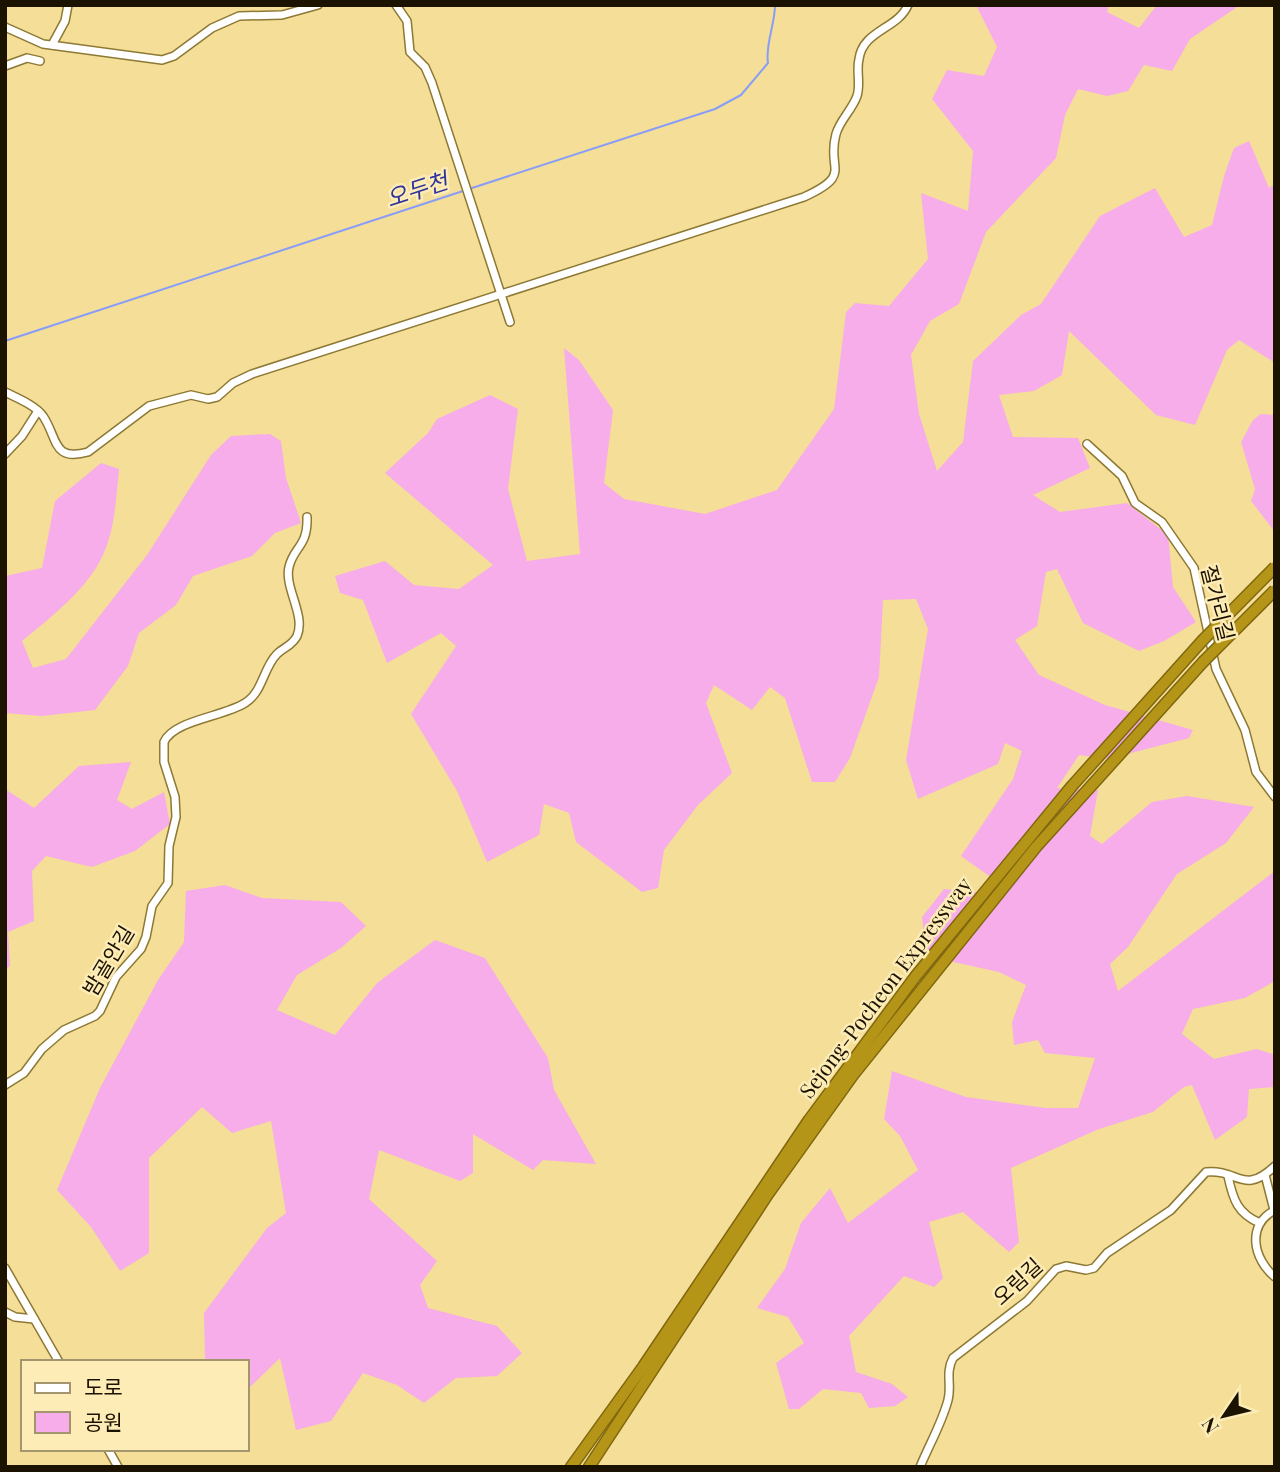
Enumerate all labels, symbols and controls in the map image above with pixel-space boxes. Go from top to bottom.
water label: 오두천 [382,163,454,213]
street label: 절가리길 [1196,562,1242,643]
street label: Sejong-Pocheon Expressway [792,870,977,1103]
street label: 밤골안길 [75,920,139,1000]
street label: 오림길 [986,1251,1048,1310]
legend [21,1360,248,1451]
text: 도로 [84,1372,123,1400]
north arrow [1189,1381,1259,1451]
text: 공원 [84,1407,123,1435]
text: N [1195,1413,1224,1439]

